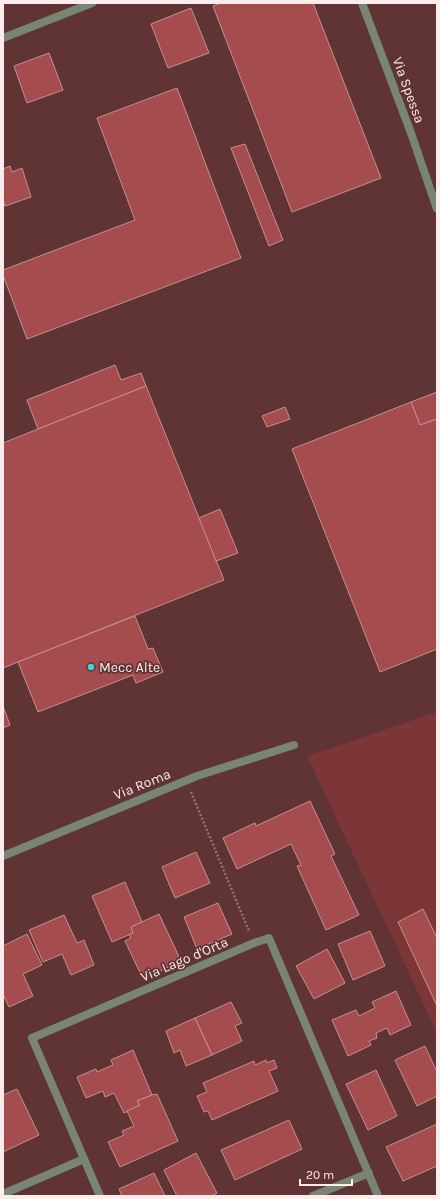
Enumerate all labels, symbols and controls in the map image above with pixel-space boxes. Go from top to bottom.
street label: Via Spessa [389,55,428,126]
place label: Mecc Alte [99,659,160,676]
marker: Mecc Alte [86,662,96,672]
street label: Via Roma [111,765,173,804]
street label: Via Lago d'Orta [138,933,231,986]
scale bar [300,1161,352,1187]
text: 20 m [306,1168,334,1182]

